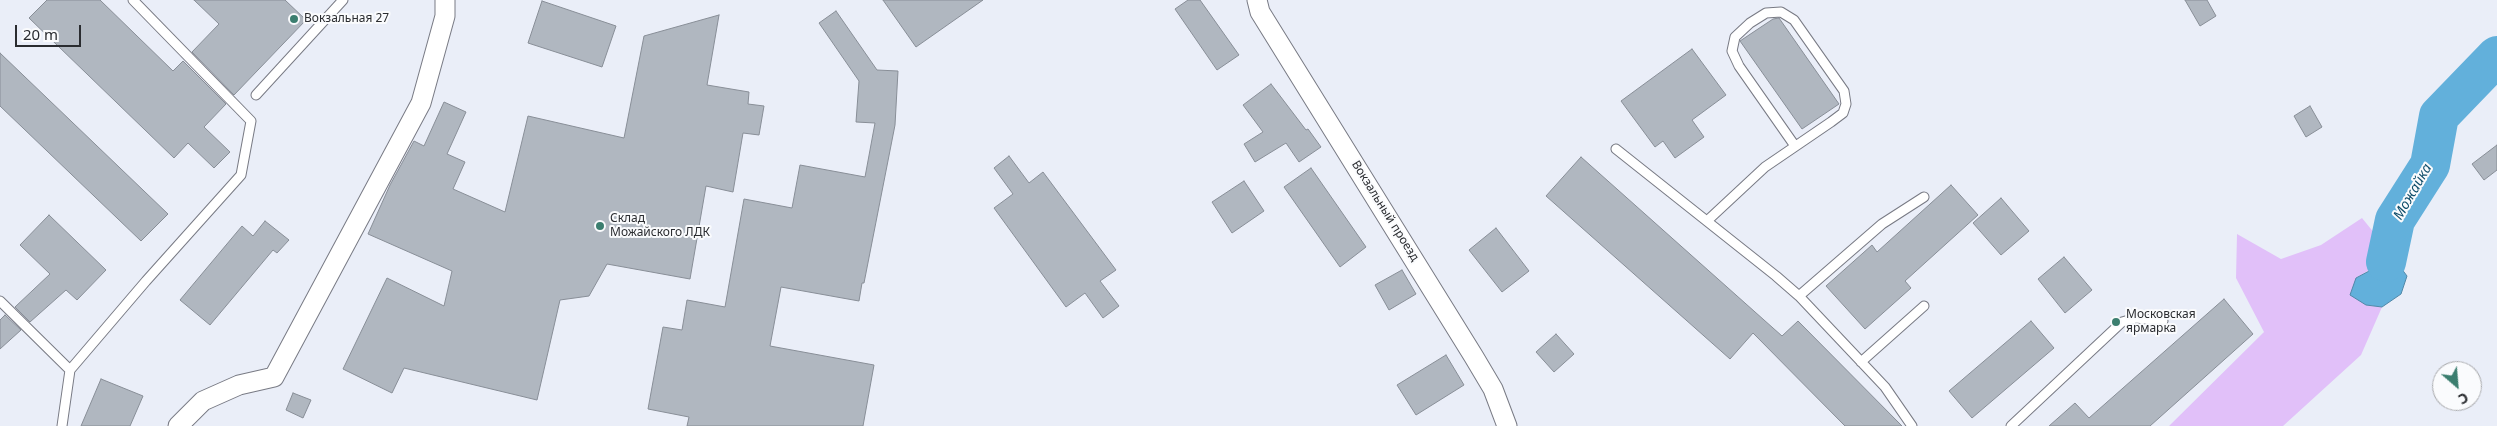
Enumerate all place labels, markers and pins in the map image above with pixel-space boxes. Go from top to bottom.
place label: Вокзальная 27 [304,12,389,26]
marker: Вокзальная 27 [288,13,300,25]
place label: Склад Можайского ЛДК [610,212,710,240]
marker: Склад Можайского ЛДК [594,220,606,232]
place label: Московская ярмарка [2126,308,2196,336]
marker: Московская ярмарка [2110,316,2122,328]

